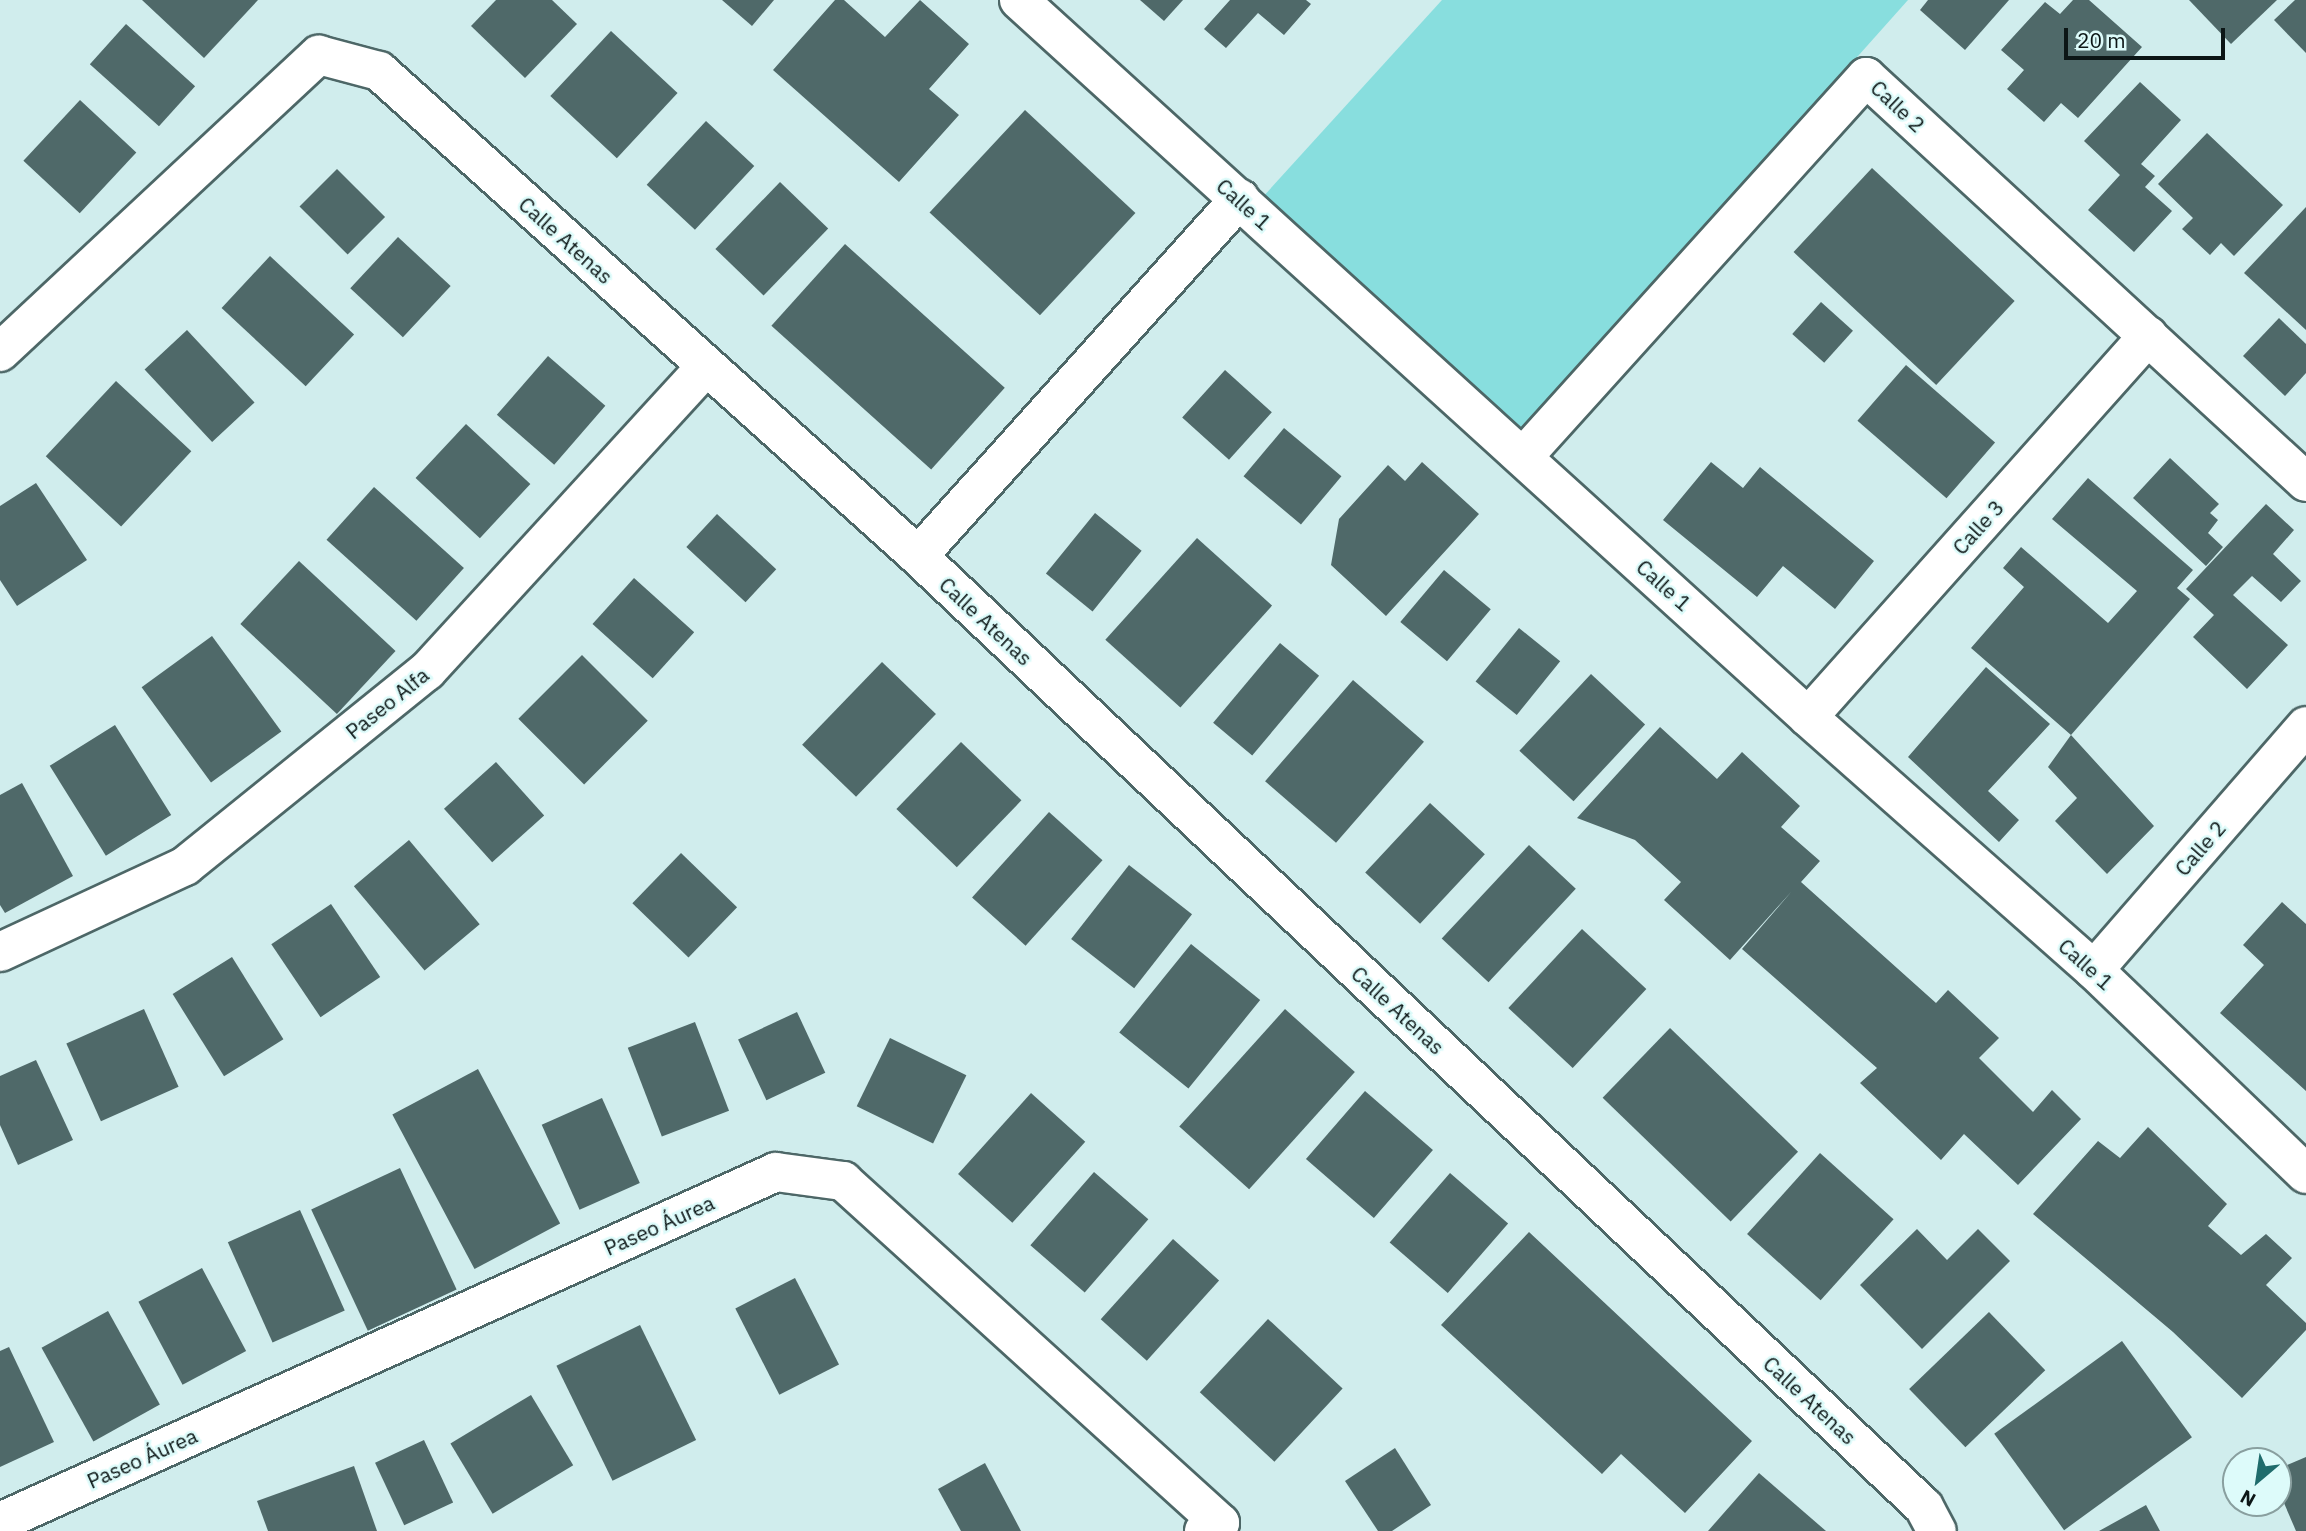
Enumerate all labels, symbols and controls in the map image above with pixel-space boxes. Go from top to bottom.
scale bar [2068,14,2229,58]
text: 20 m [2077,26,2126,54]
street label: Calle 2 [1866,75,1930,137]
street label: Calle 1 [1212,173,1276,235]
street label: Calle Atenas [514,191,618,289]
street label: Calle 3 [1947,495,2009,559]
street label: Calle 1 [1632,554,1696,616]
street label: Calle Atenas [934,572,1038,670]
street label: Paseo Alfa [340,662,434,744]
street label: Calle 2 [2169,815,2231,881]
street label: Calle 1 [2054,933,2118,995]
street label: Calle Atenas [1346,961,1450,1059]
street label: Paseo Áurea [600,1190,718,1260]
street label: Calle Atenas [1758,1351,1862,1449]
street label: Paseo Áurea [83,1423,201,1493]
north arrow [2222,1447,2292,1517]
text: N [2236,1485,2260,1512]

